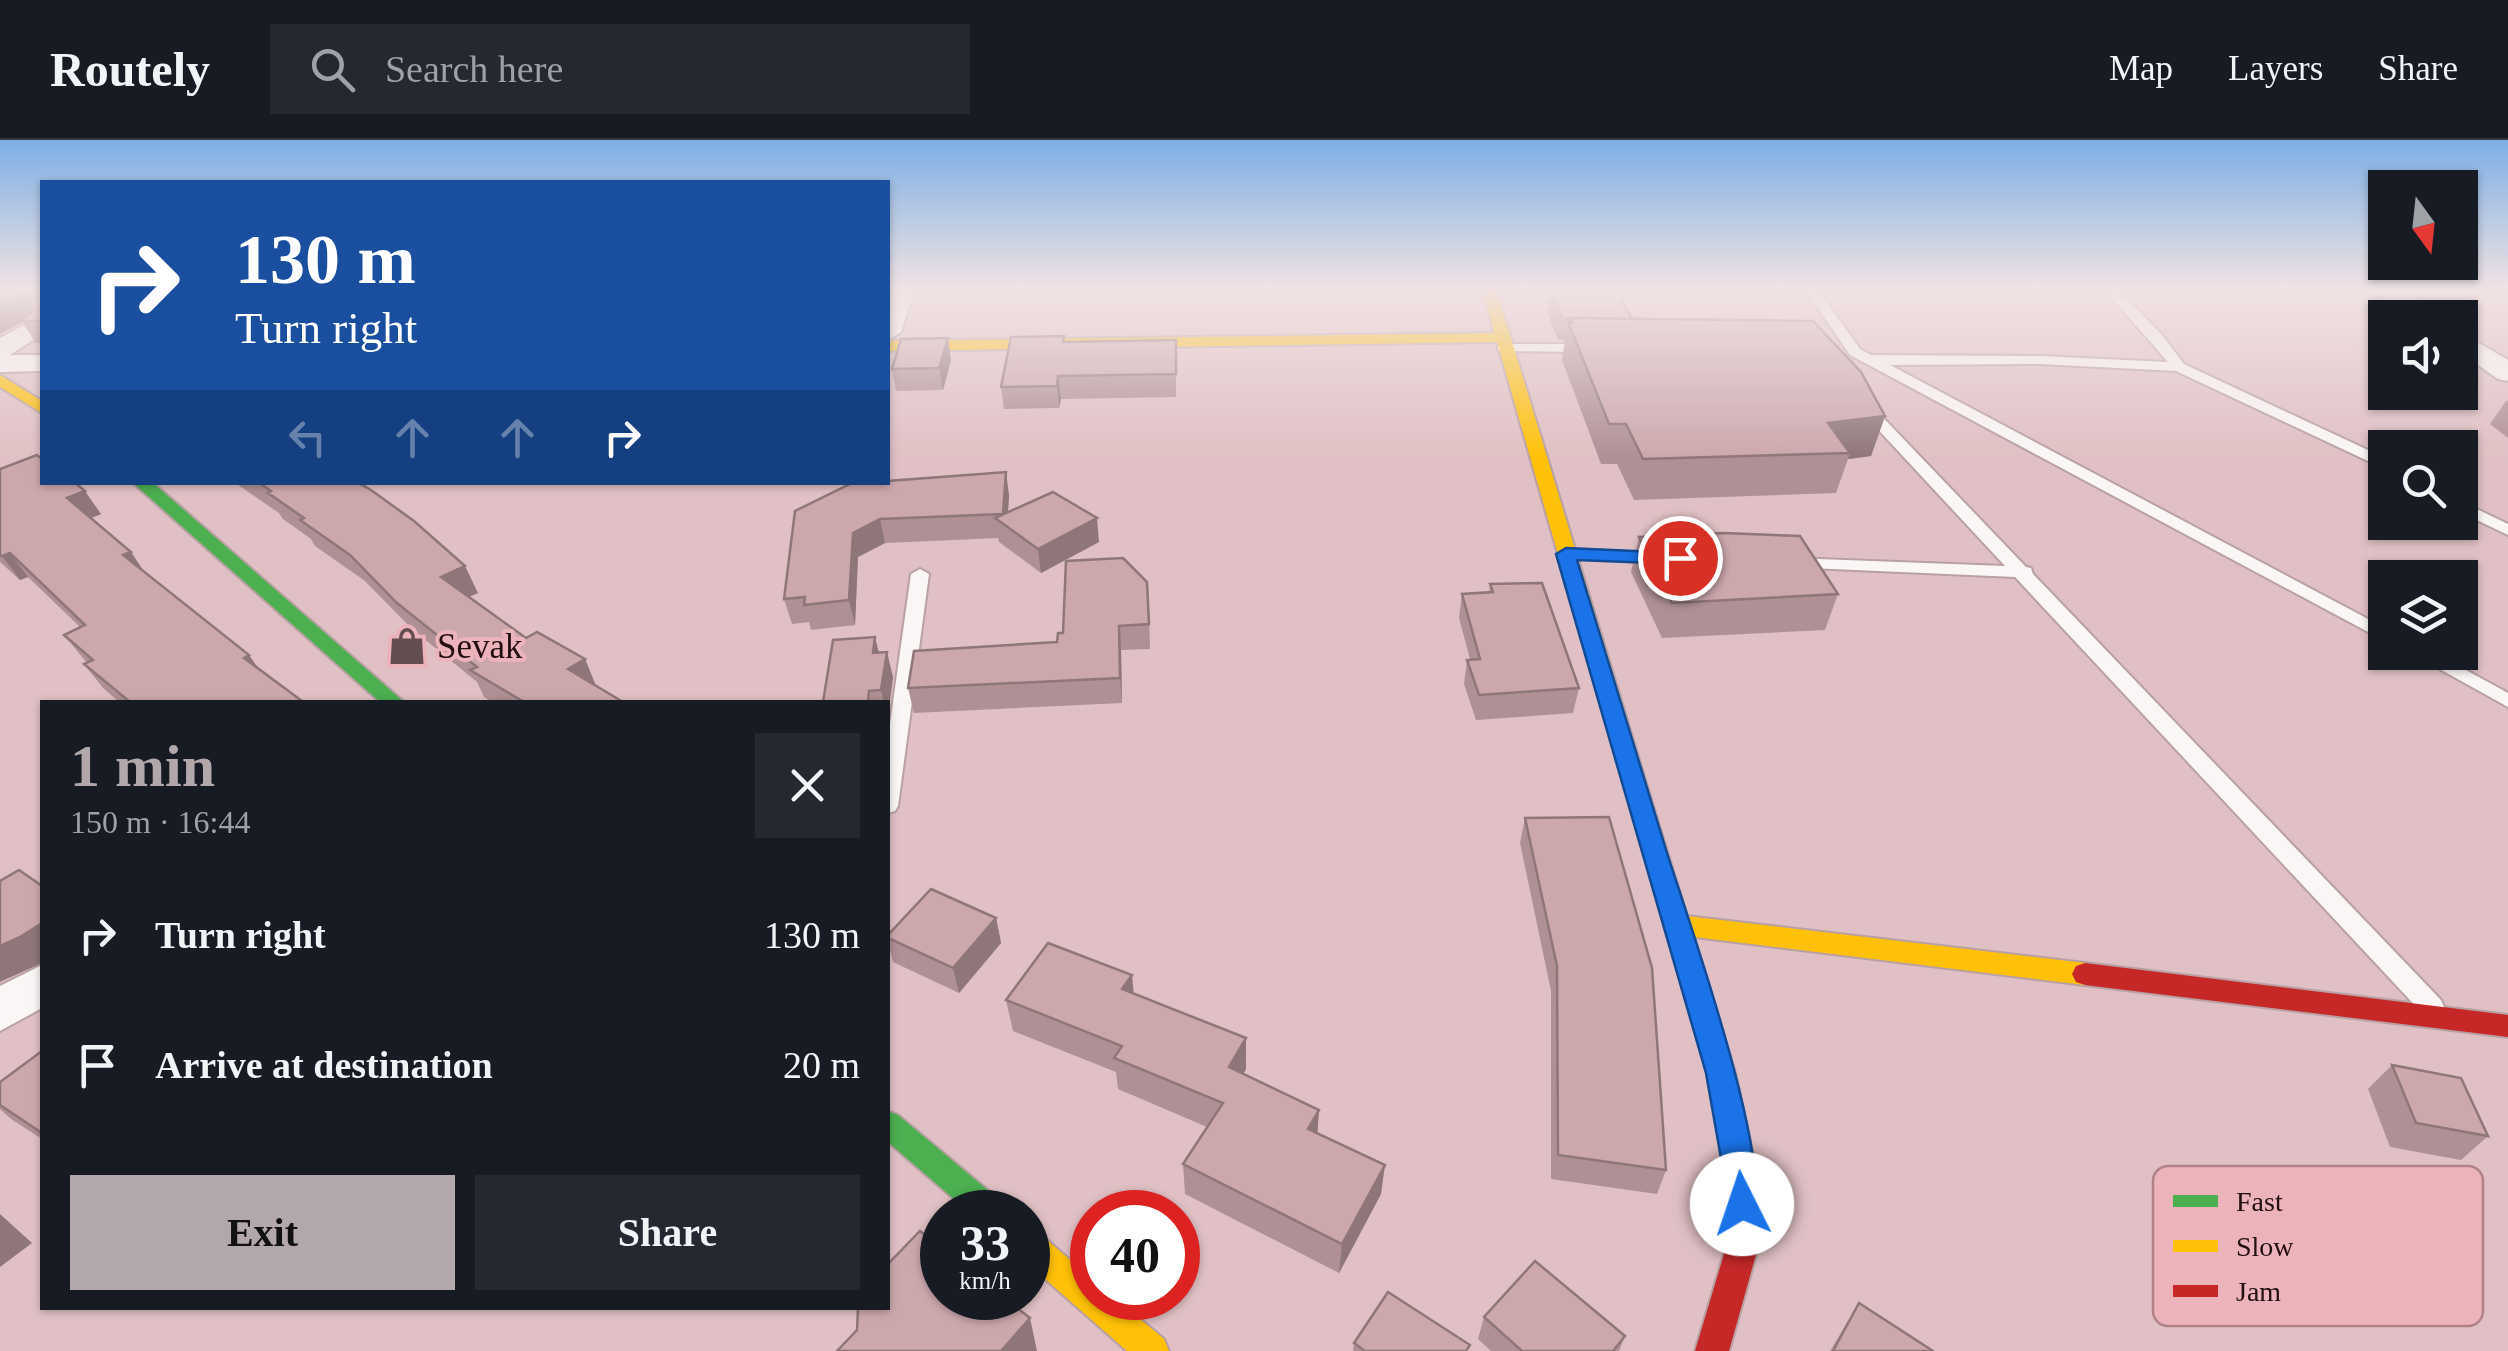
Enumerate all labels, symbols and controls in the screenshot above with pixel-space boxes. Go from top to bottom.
search box [270,24,970,114]
icon: search [305,42,360,97]
text: Routely [50,43,210,96]
text: Search here [385,48,563,90]
text: Map [2109,49,2173,88]
text: Layers [2228,49,2323,88]
text: Share [2378,49,2458,88]
north arrow [2368,170,2478,280]
map controls [2368,170,2478,670]
icon: right [70,220,200,350]
text: 130 m [235,221,416,298]
button: sound [2368,300,2478,410]
text: Turn right [235,303,417,353]
icon: left [280,410,335,465]
icon: ahead [385,410,440,465]
icon: ahead [490,410,545,465]
icon: right [595,410,650,465]
button: search [2368,430,2478,540]
pin [1638,516,1723,601]
icon: arrive [1653,531,1708,586]
button: layers [2368,560,2478,670]
shop icon: Sevak [386,625,428,667]
place label: Sevak [437,627,523,666]
text: 1 min [70,733,215,799]
button: close [755,733,860,838]
text: 150 m · 16:44 [70,804,250,840]
icon: right [70,908,125,963]
text: Turn right [155,914,326,956]
text: 130 m [764,914,860,956]
icon: arrive [70,1038,125,1093]
text: Arrive at destination [155,1044,493,1086]
text: 20 m [783,1044,860,1086]
position arrow [1690,1152,1794,1256]
legend [2153,1166,2483,1326]
button: Exit [70,1175,455,1290]
button: Share [475,1175,860,1290]
text: Fast [2236,1186,2283,1217]
speed limit sign: 40 [1070,1190,1200,1320]
text: 33 [960,1215,1010,1271]
text: Slow [2236,1231,2294,1262]
text: km/h [959,1267,1011,1294]
text: Jam [2236,1276,2281,1307]

